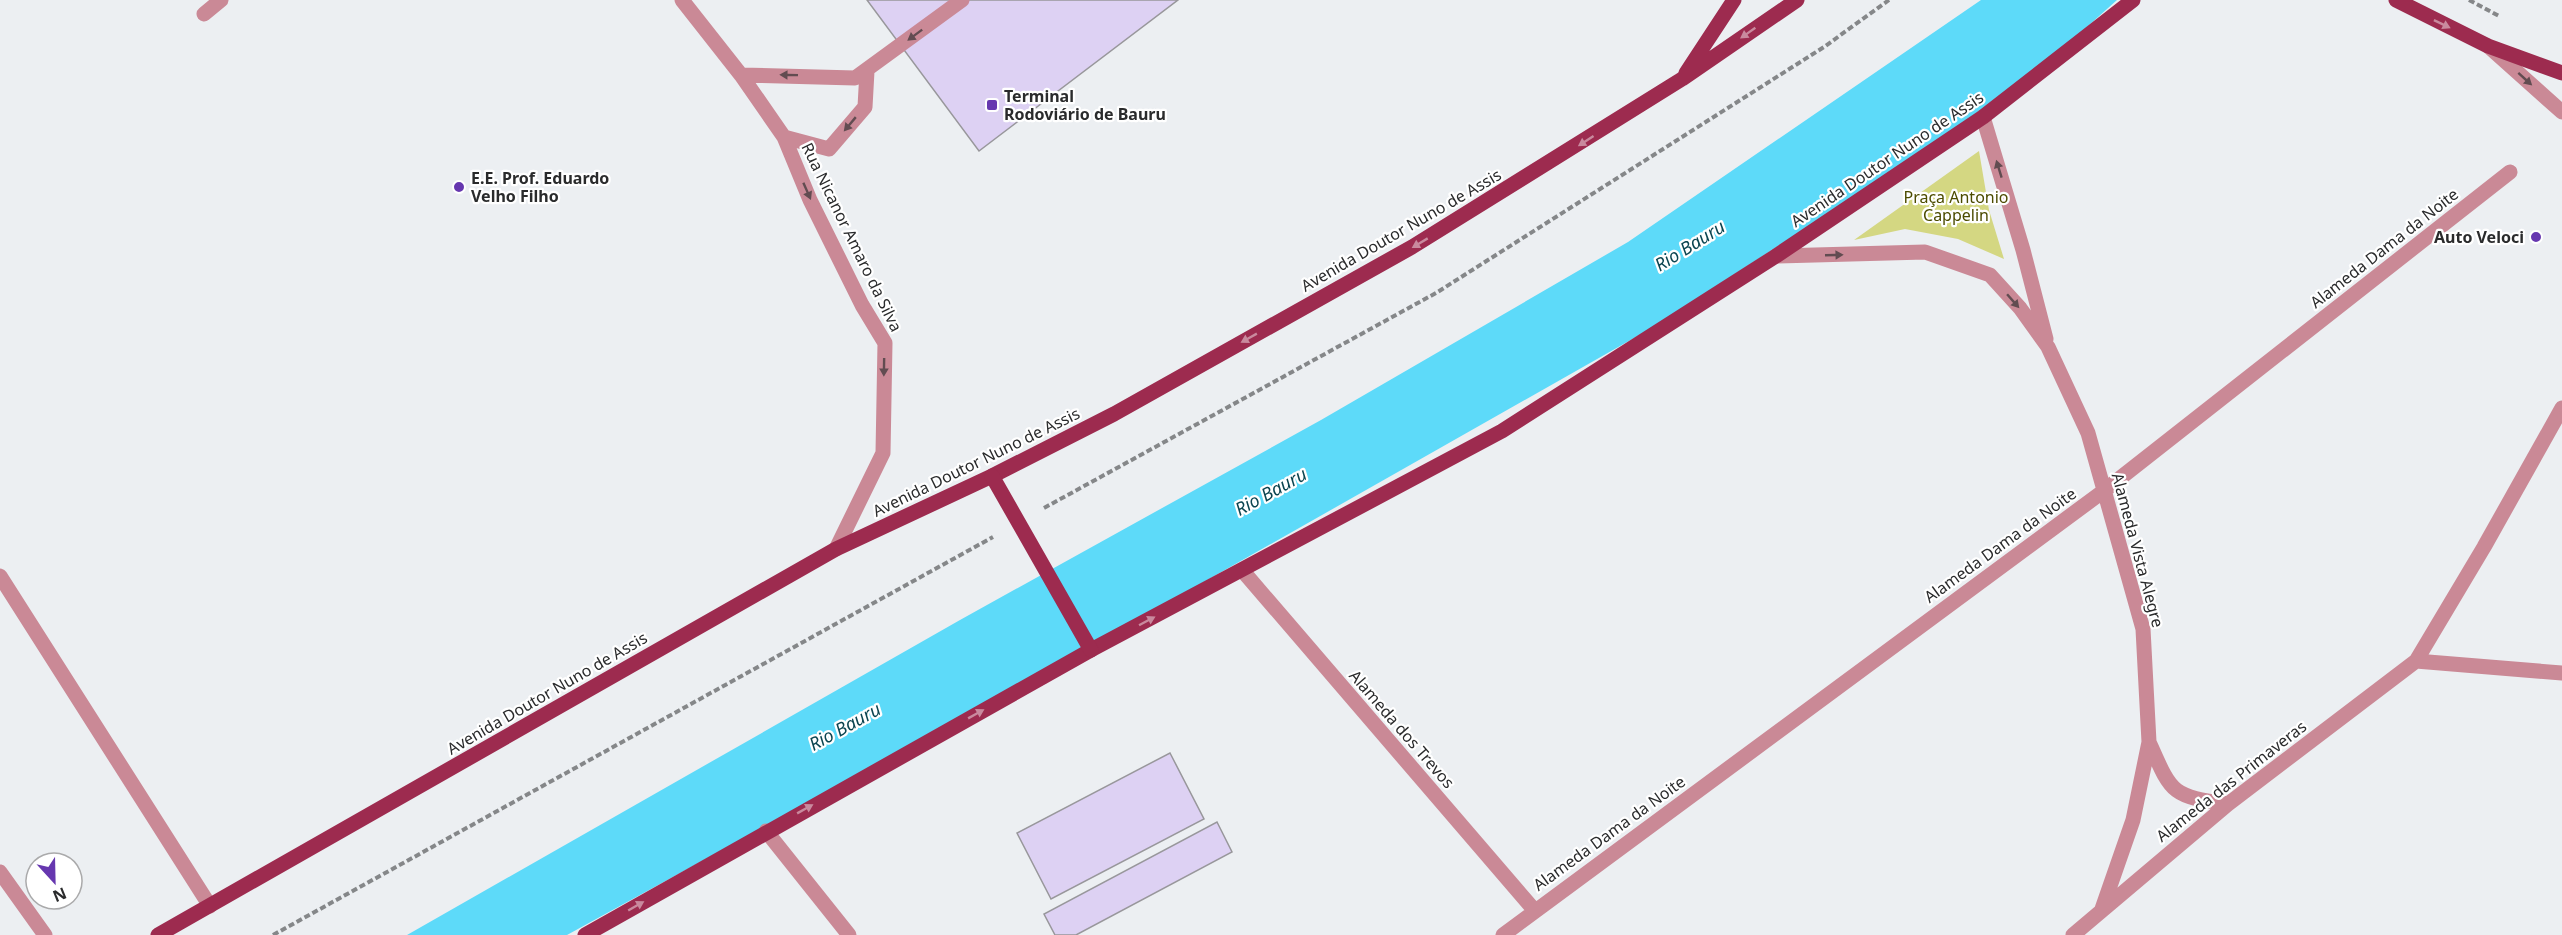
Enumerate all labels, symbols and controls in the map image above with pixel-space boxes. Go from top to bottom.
one-way arrow [2433,19,2450,28]
one-way arrow [1741,27,1757,39]
one-way arrow [908,29,924,41]
one-way arrow [779,70,798,80]
one-way arrow [2517,72,2532,85]
place label: Terminal Rodoviário de Bauru [1004,85,1166,125]
street label: Avenida Doutor Nuno de Assis [1786,86,1988,232]
marker: Terminal Rodoviário de Bauru [985,98,999,112]
one-way arrow [844,117,857,132]
one-way arrow [1578,135,1594,146]
street label: Rua Nicanor Amaro da Silva [797,139,907,335]
one-way arrow [1994,160,2003,178]
street label: Avenida Doutor Nuno de Assis [1297,163,1505,297]
place label: E.E. Prof. Eduardo Velho Filho [471,167,609,207]
marker: E.E. Prof. Eduardo Velho Filho [452,180,466,194]
one-way arrow [802,183,812,201]
street label: Alameda Dama da Noite [2305,183,2463,313]
park label: Praça Antonio Cappelin [1903,186,2009,226]
water label: Rio Bauru [1650,214,1729,276]
place label: Auto Veloci [2434,226,2524,248]
marker: Auto Veloci [2529,230,2543,244]
one-way arrow [1412,237,1428,248]
one-way arrow [1825,250,1844,259]
one-way arrow [2007,294,2020,309]
one-way arrow [1241,333,1258,343]
one-way arrow [879,358,889,377]
street label: Avenida Doutor Nuno de Assis [869,402,1083,522]
water label: Rio Bauru [1230,462,1311,521]
street label: Alameda Vista Alegre [2107,470,2169,630]
street label: Alameda Dama da Noite [1920,482,2080,608]
one-way arrow [1138,616,1155,626]
street label: Avenida Doutor Nuno de Assis [443,626,651,760]
street label: Alameda dos Trevos [1344,665,1460,793]
water label: Rio Bauru [804,697,885,756]
one-way arrow [967,710,984,720]
street label: Alameda das Primaveras [2151,715,2311,847]
street label: Alameda Dama da Noite [1529,770,1689,896]
one-way arrow [797,804,814,814]
north arrow [24,851,84,911]
text: N [49,882,70,908]
one-way arrow [628,901,645,911]

